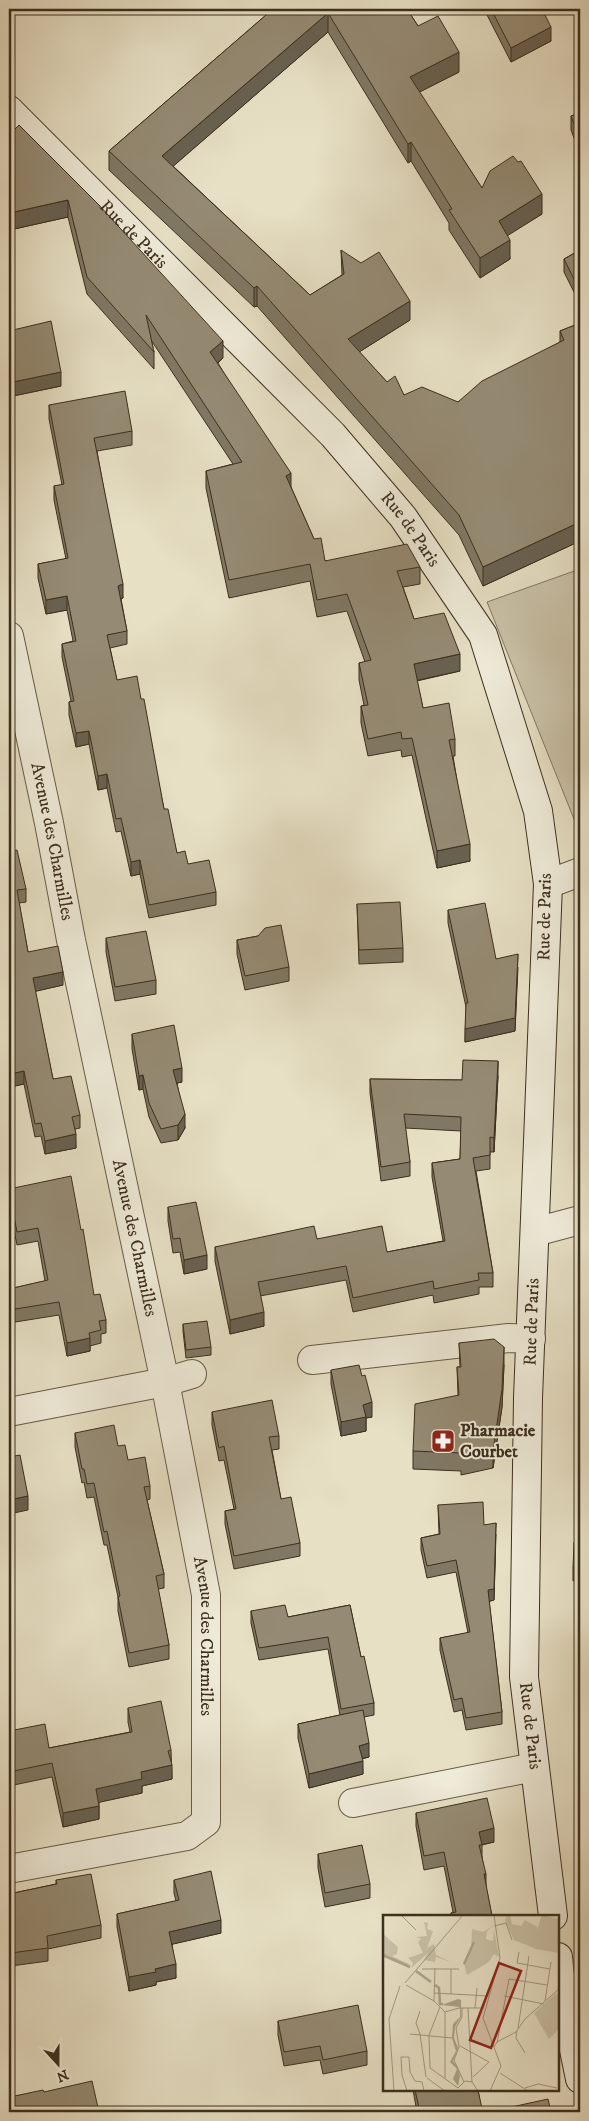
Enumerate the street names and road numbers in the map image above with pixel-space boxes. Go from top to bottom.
street label: Rue de Paris [94,196,172,273]
street label: Rue de Paris [375,487,445,571]
street label: Avenue des Charmilles [25,761,78,922]
street label: Rue de Paris [533,873,557,961]
street label: Avenue des Charmilles [107,1157,162,1319]
street label: Rue de Paris [519,1278,545,1366]
street label: Avenue des Charmilles [188,1554,217,1716]
street label: Rue de Paris [514,1681,546,1771]

